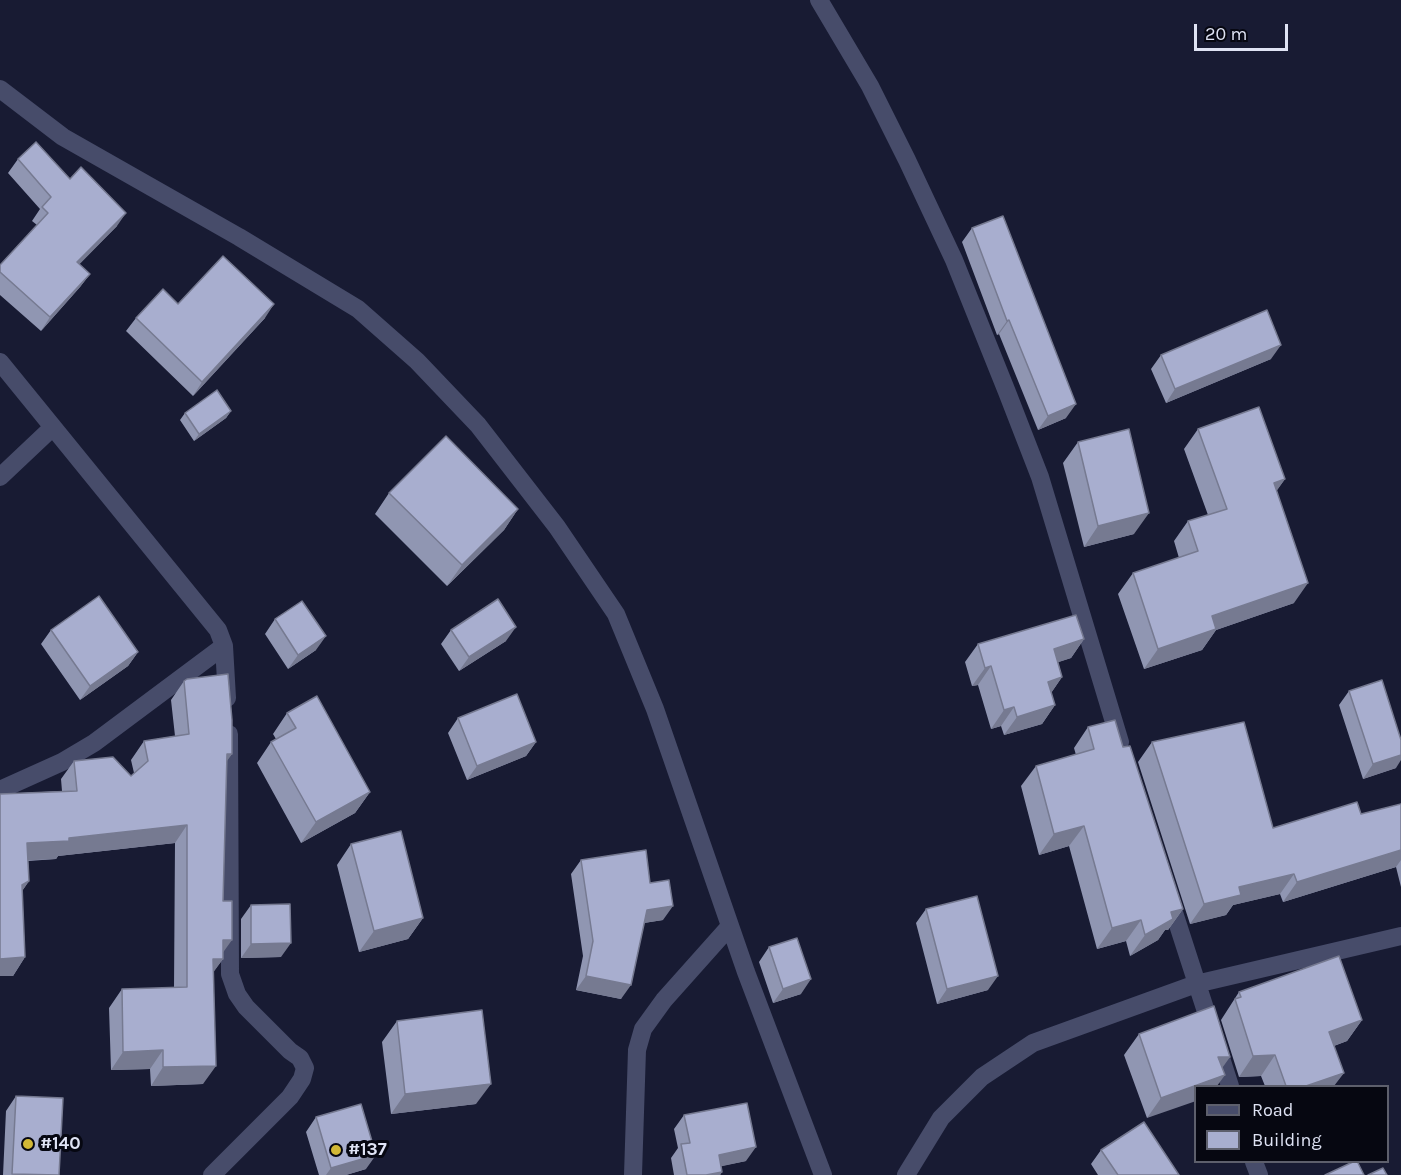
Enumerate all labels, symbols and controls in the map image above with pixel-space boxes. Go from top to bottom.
scale bar [1197,12,1292,50]
text: 20 m [1205,23,1247,45]
legend [1194,1085,1389,1163]
text: Road [1252,1099,1293,1121]
text: Building [1252,1129,1322,1151]
place label: #140 [40,1133,81,1155]
marker: #140 [21,1137,35,1151]
place label: #137 [348,1139,387,1161]
marker: #137 [329,1143,343,1157]

